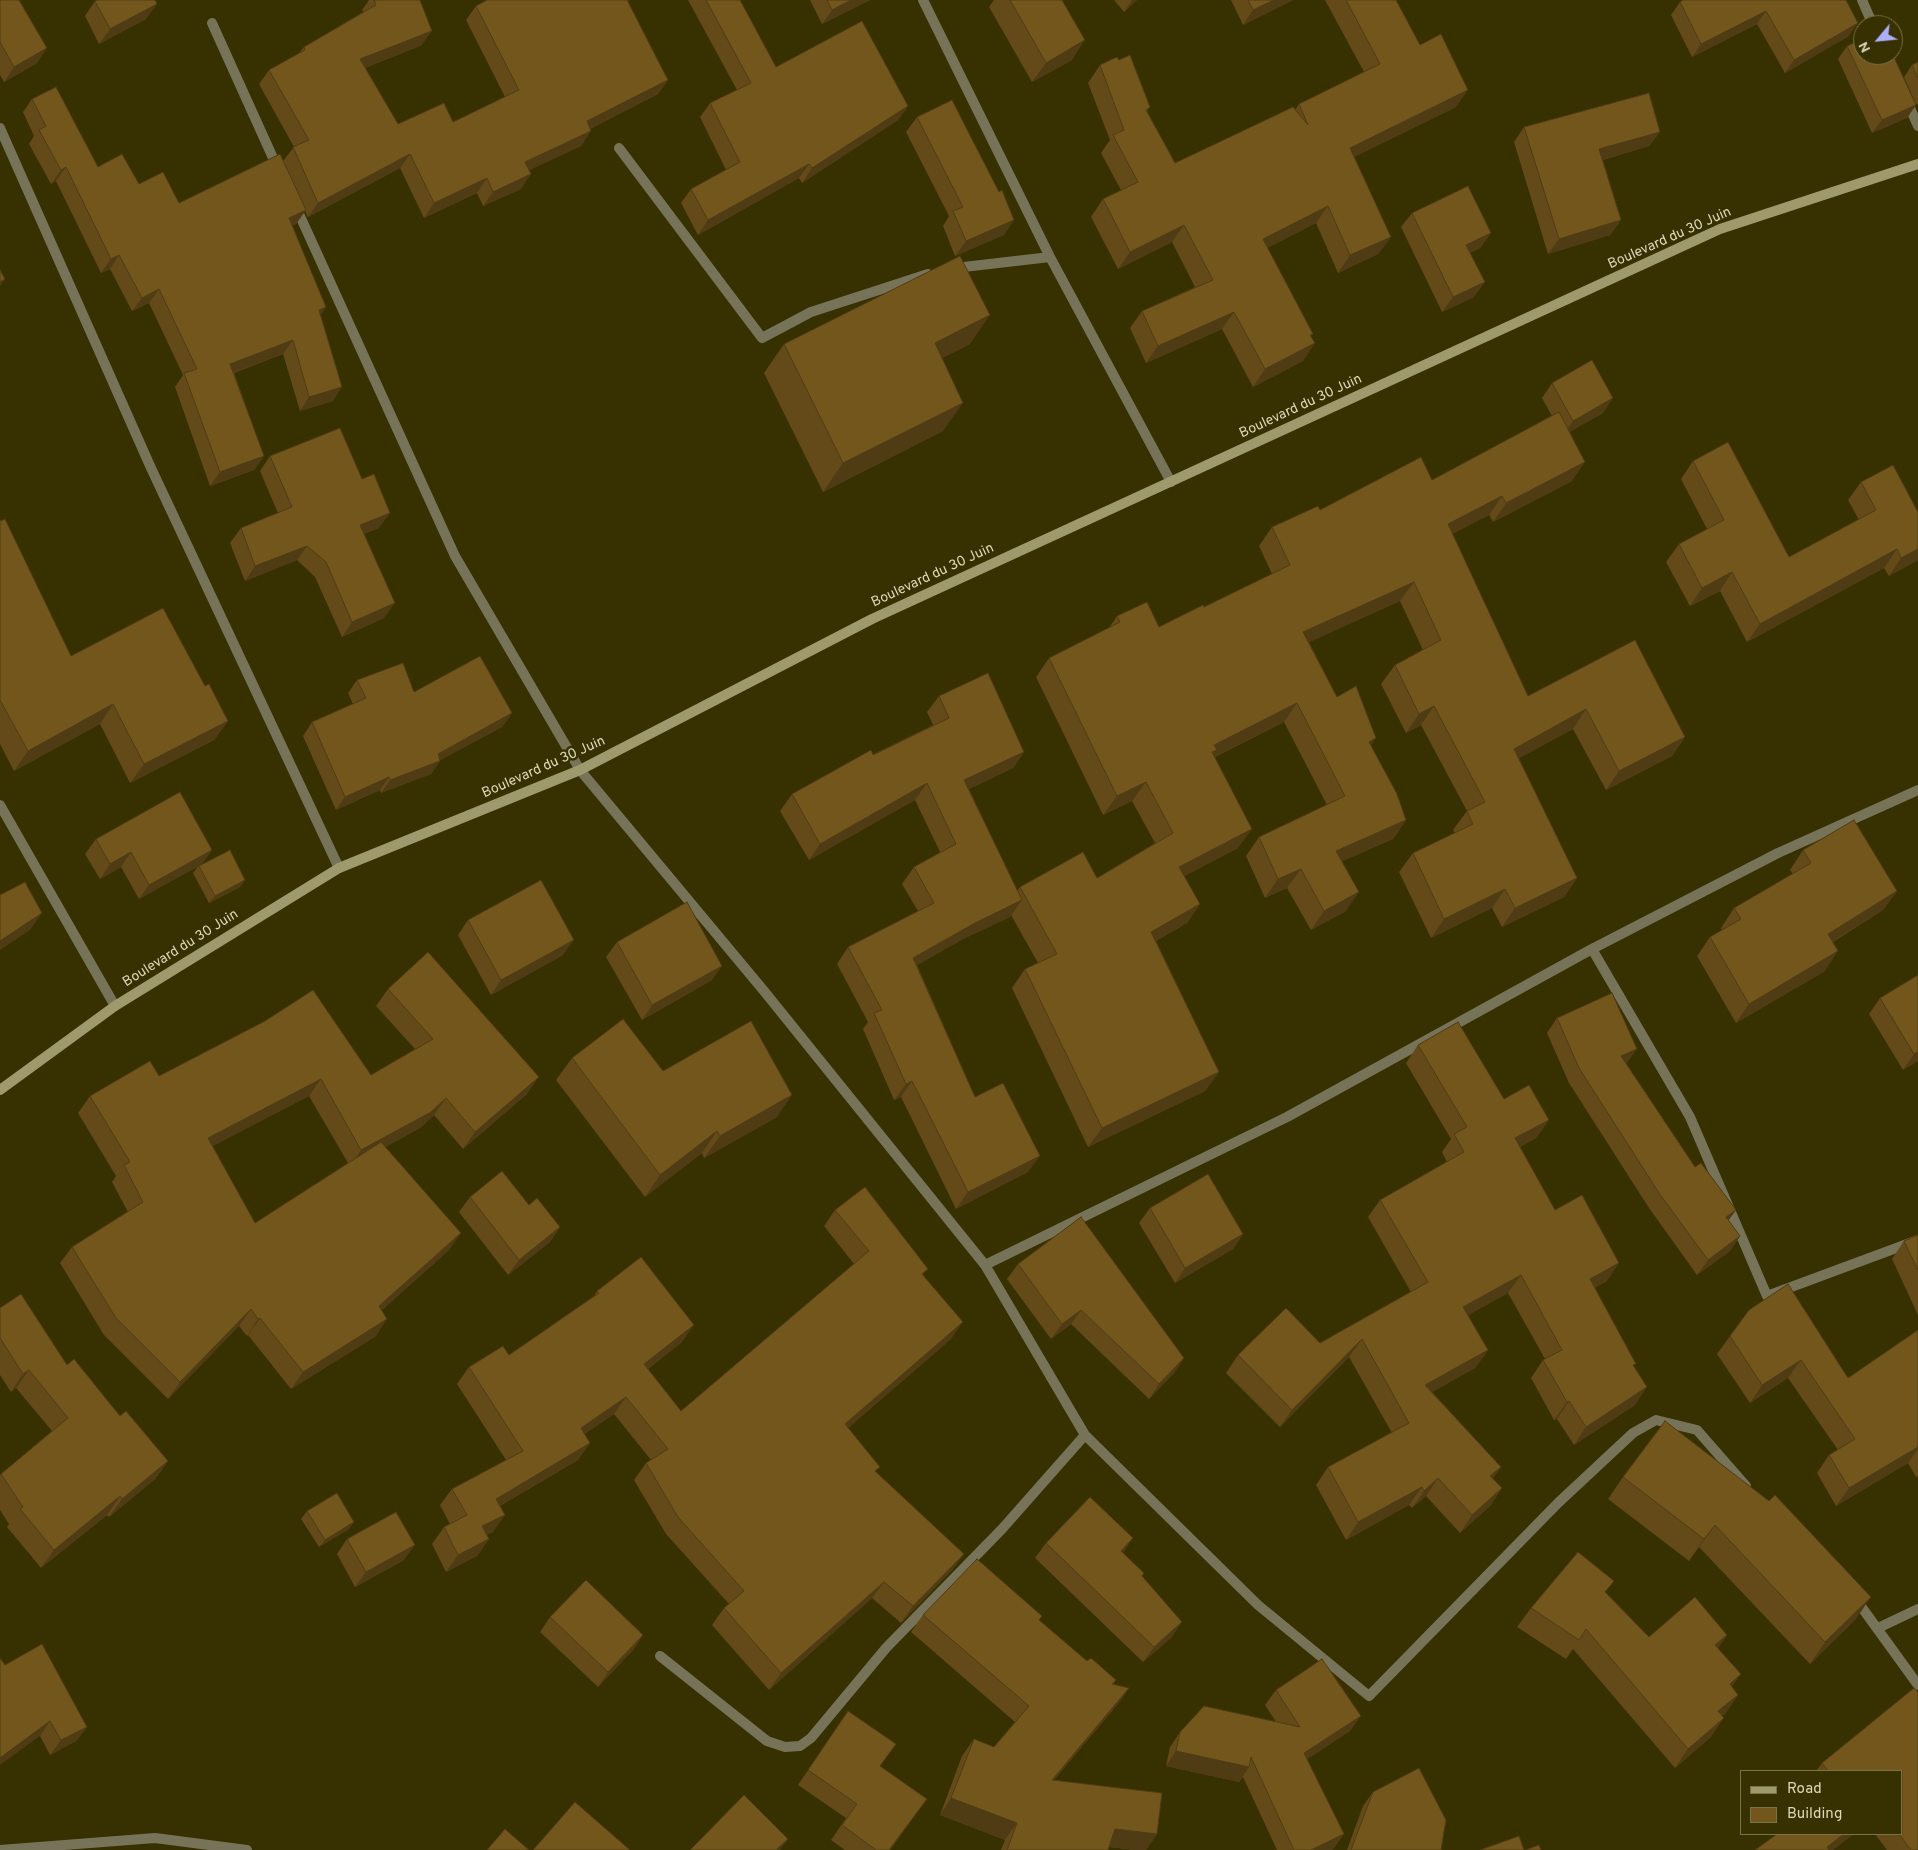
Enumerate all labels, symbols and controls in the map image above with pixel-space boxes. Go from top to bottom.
north arrow [1853,15,1903,65]
text: N [1855,38,1875,55]
street label: Boulevard du 30 Juin [1606,204,1734,274]
street label: Boulevard du 30 Juin [1237,371,1365,443]
street label: Boulevard du 30 Juin [869,540,997,612]
street label: Boulevard du 30 Juin [480,733,608,803]
street label: Boulevard du 30 Juin [120,907,242,991]
legend [1740,1770,1903,1835]
text: Road [1787,1780,1822,1799]
text: Building [1787,1805,1842,1824]

